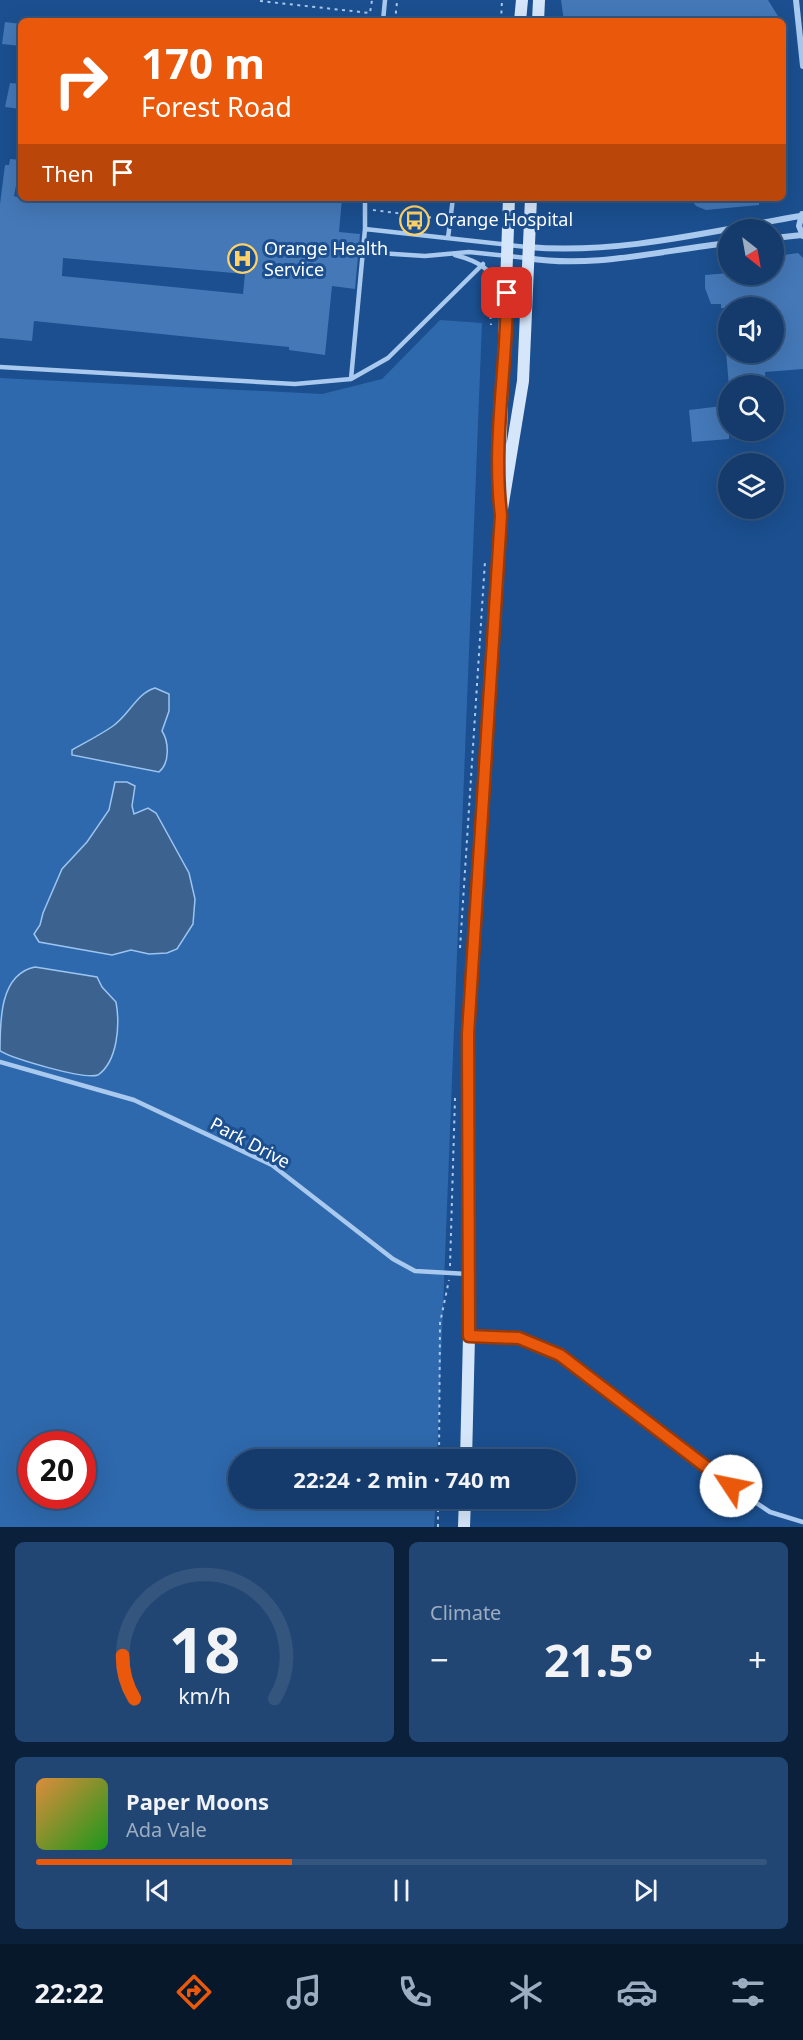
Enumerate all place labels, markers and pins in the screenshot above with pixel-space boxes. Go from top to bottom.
bus stop icon: Orange Hospital [398,204,430,236]
place label: Orange Hospital [435,207,573,231]
place label: Orange Health Service [264,236,388,281]
hospital icon: Orange Health Service [227,243,259,275]
pin [481,267,532,318]

